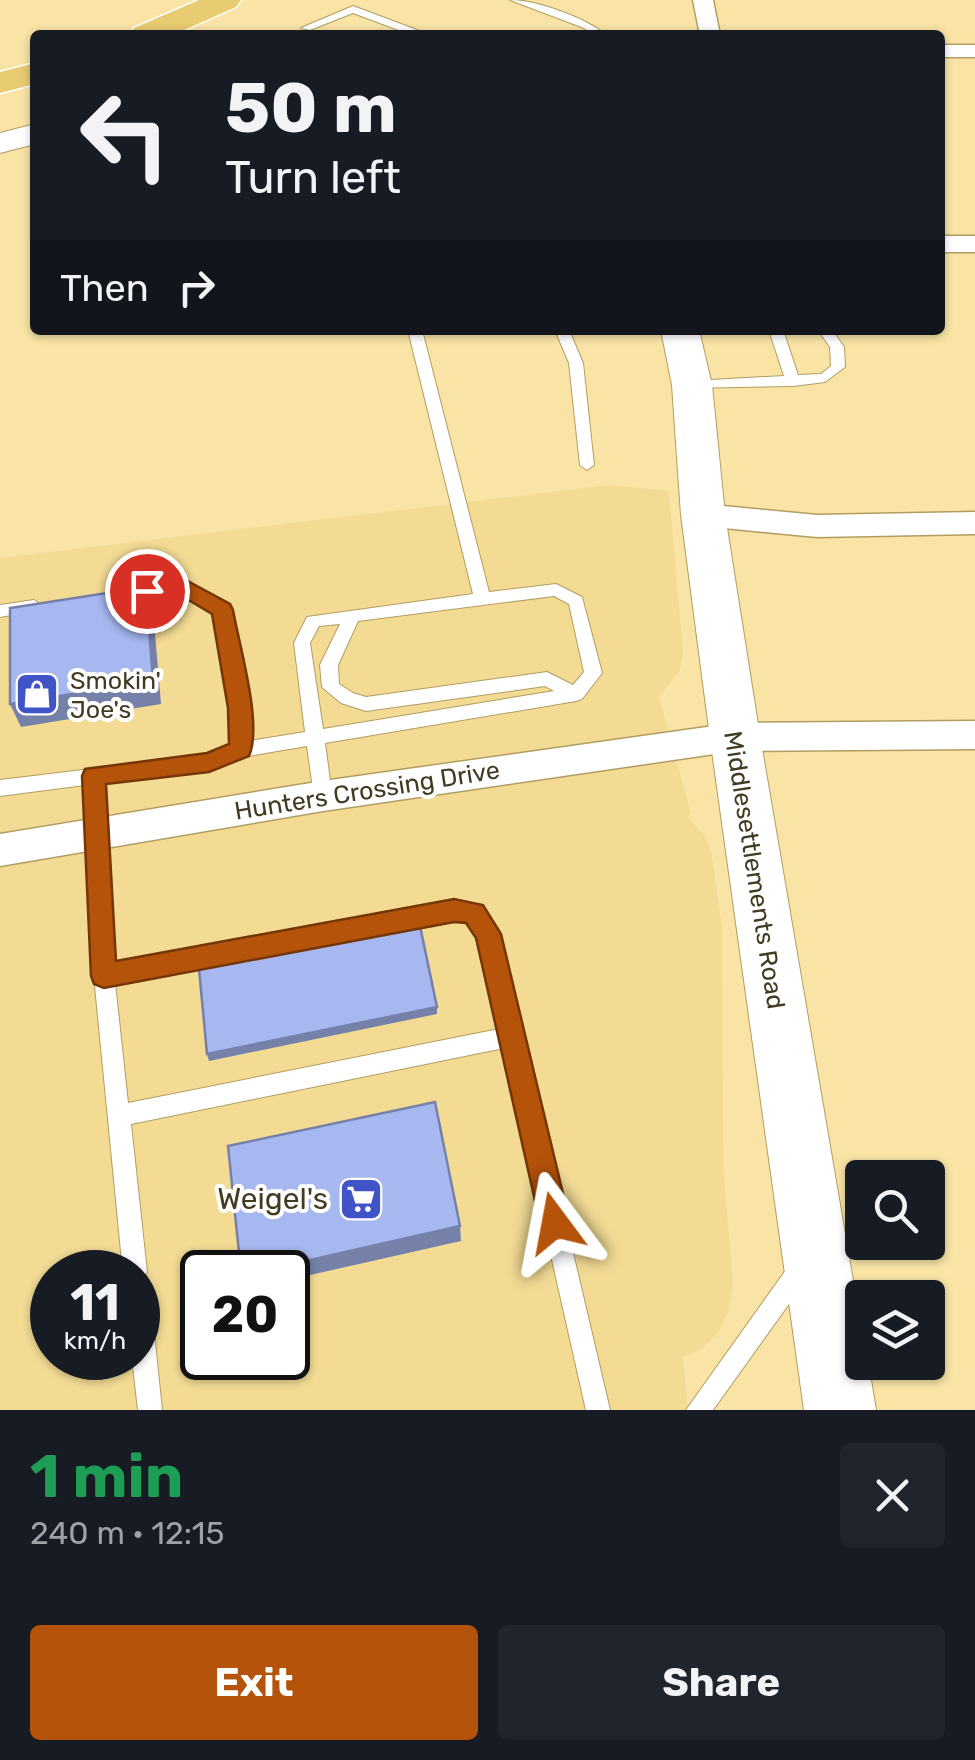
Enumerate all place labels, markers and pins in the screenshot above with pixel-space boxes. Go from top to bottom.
pin [105,549,190,634]
place label: Smokin' Joe's [70,666,161,724]
shop icon: Smokin' Joe's [14,671,60,717]
supermarket icon: Weigel's [338,1176,384,1222]
place label: Weigel's [217,1181,328,1217]

